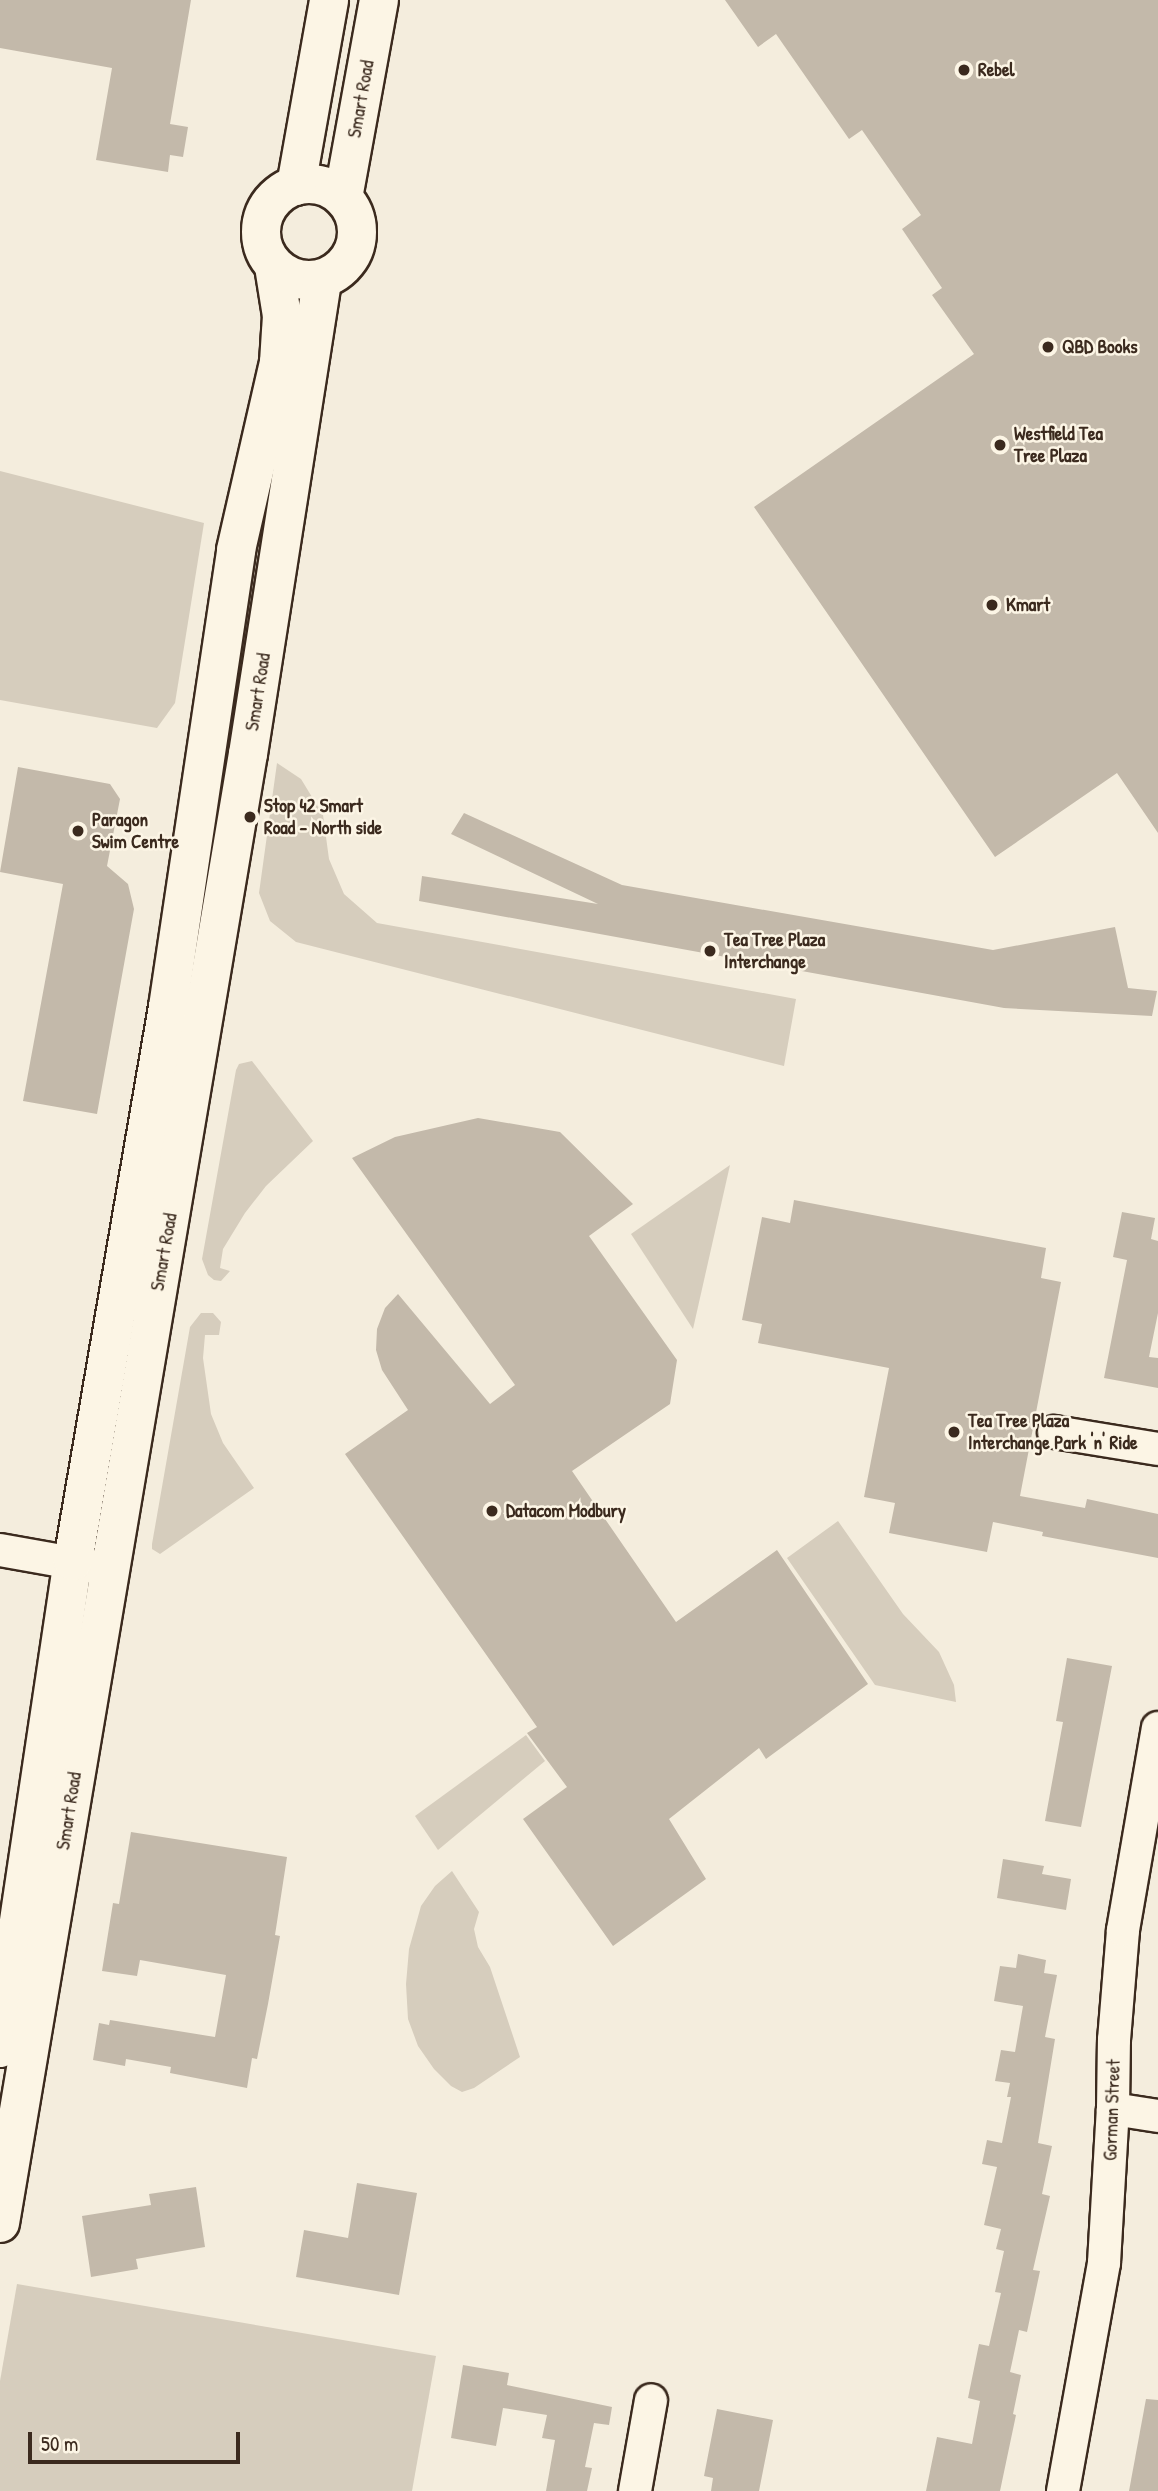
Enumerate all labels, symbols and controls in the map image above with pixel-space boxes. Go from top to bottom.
street label: Smart Road [343,58,379,140]
place label: Rebel [978,59,1015,81]
marker: Rebel [956,62,972,78]
place label: QBD Books [1062,336,1138,358]
marker: QBD Books [1040,339,1056,355]
place label: Westfield Tea Tree Plaza [1014,423,1103,467]
marker: Westfield Tea Tree Plaza [992,437,1008,453]
place label: Kmart [1006,594,1050,616]
marker: Kmart [984,597,1000,613]
street label: Smart Road [241,651,275,733]
place label: Stop 42 Smart Road - North side [264,795,382,839]
place label: Paragon Swim Centre [92,809,179,853]
marker: Stop 42 Smart Road - North side [242,809,258,825]
marker: Paragon Swim Centre [70,823,86,839]
place label: Tea Tree Plaza Interchange [724,929,825,973]
marker: Tea Tree Plaza Interchange [702,943,718,959]
street label: Smart Road [146,1211,182,1293]
place label: Tea Tree Plaza Interchange Park 'n' Ride [968,1410,1137,1454]
marker: Tea Tree Plaza Interchange Park 'n' Ride [946,1424,962,1440]
place label: Datacom Modbury [506,1500,626,1522]
marker: Datacom Modbury [484,1503,500,1519]
street label: Smart Road [52,1770,86,1852]
street label: Gorman Street [1099,2059,1125,2161]
scale bar [32,2418,243,2462]
text: 50 m [41,2429,78,2458]

